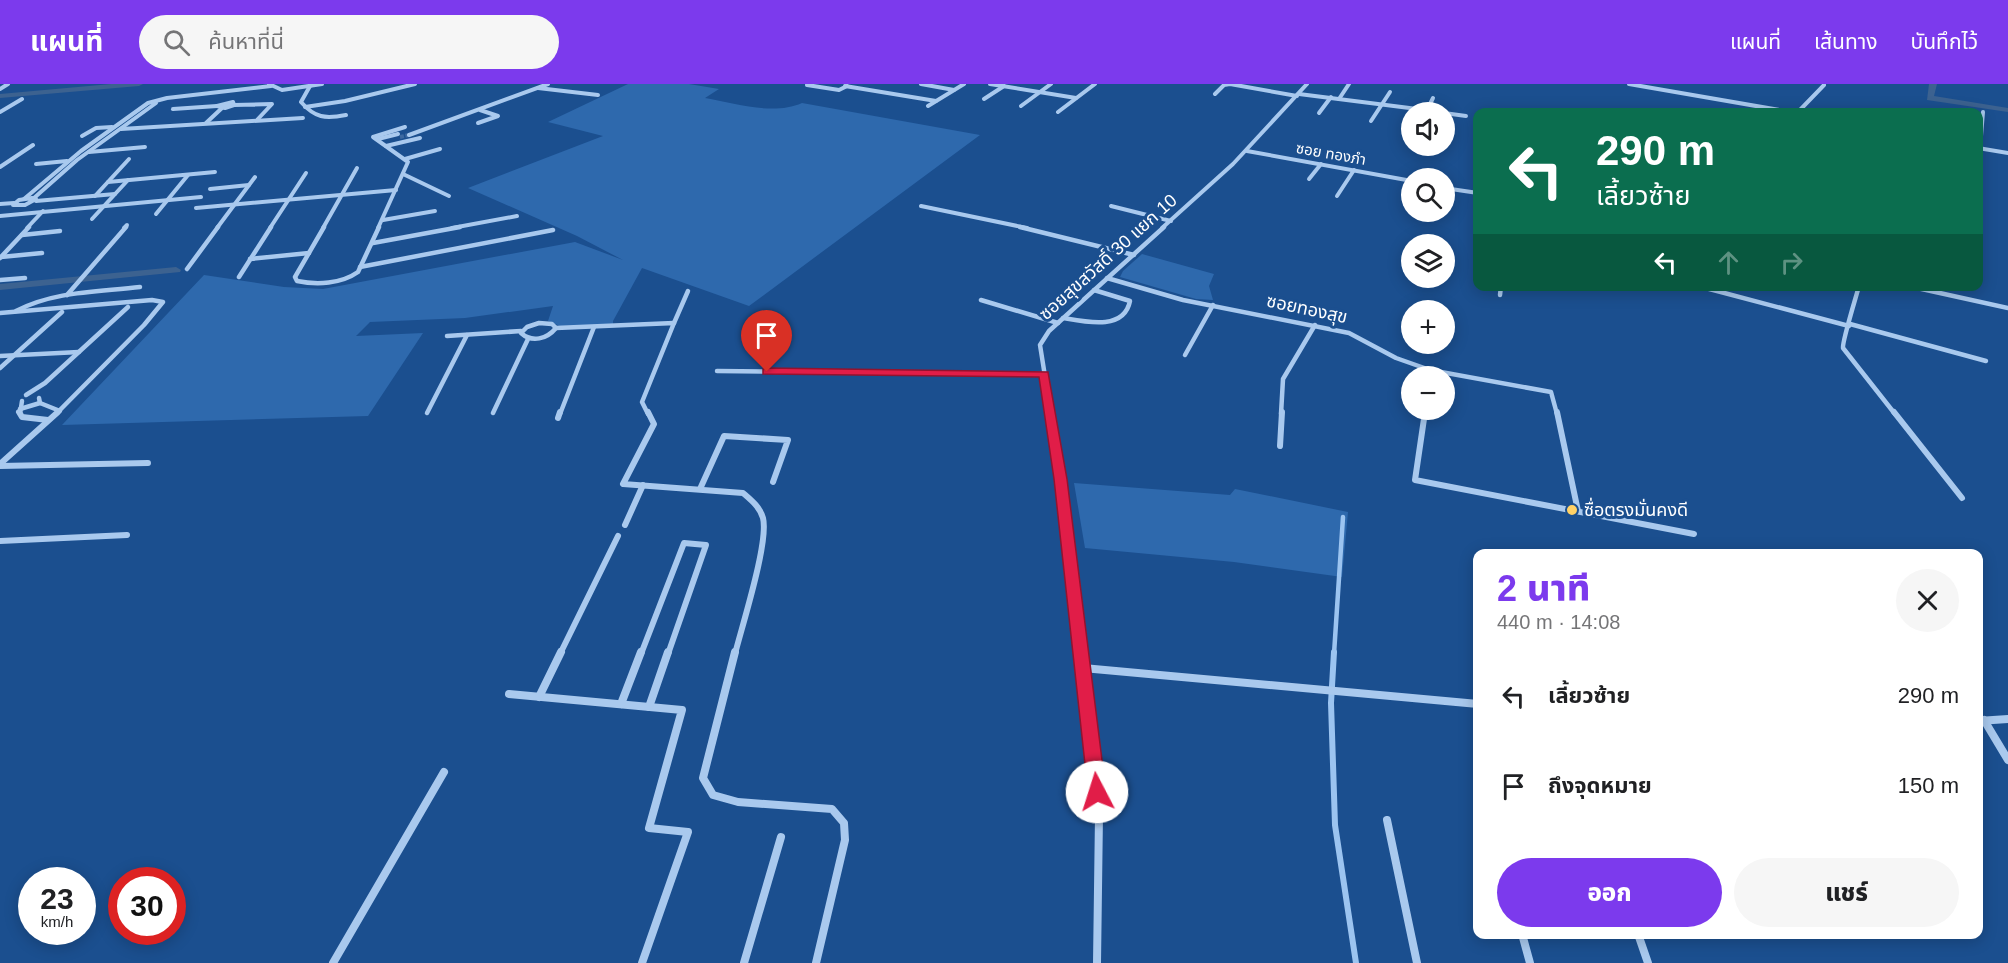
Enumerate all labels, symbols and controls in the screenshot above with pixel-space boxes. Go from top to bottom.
search box [139,15,559,69]
text: แผนที่ [30,26,103,57]
icon: search [160,26,193,59]
text: ค้นหาที่นี่ [208,29,284,54]
text: แผนที่ [1730,30,1781,53]
text: เส้นทาง [1814,30,1878,53]
text: บันทึกไว้ [1911,30,1978,53]
map controls [1401,102,1455,420]
button: sound [1401,102,1455,156]
text: 290 m [1596,127,1715,174]
icon: left [1497,132,1575,210]
street label: ซอย ทองภํา [1295,139,1368,168]
button: search [1401,168,1455,222]
text: เลี้ยวซ้าย [1596,181,1690,211]
street label: ซอยสุขสวัสดิ์ 30 แยก 10 [1035,189,1181,325]
button: layers [1401,234,1455,288]
icon: left [1649,246,1682,279]
icon: ahead [1712,246,1745,279]
icon: right [1775,246,1808,279]
street label: ซอยทองสุข [1265,291,1349,328]
button: + [1401,300,1455,354]
pin [741,310,792,372]
icon: arrive [750,319,783,352]
button: − [1401,366,1455,420]
place label: ซื่อตรงมั่นคงดี [1584,497,1688,520]
marker: ซื่อตรงมั่นคงดี [1565,503,1579,517]
text: 2 นาที [1497,568,1590,609]
button: close [1896,569,1959,632]
text: 440 m · 14:08 [1497,611,1620,633]
icon: left [1497,680,1530,713]
text: เลี้ยวซ้าย [1548,683,1630,708]
text: 290 m [1898,683,1959,708]
position arrow [1065,760,1129,824]
icon: arrive [1497,770,1530,803]
text: ถึงจุดหมาย [1548,773,1652,798]
text: 150 m [1898,773,1959,798]
button: ออก [1497,858,1722,927]
button: แชร์ [1734,858,1959,927]
speed limit sign: 30 [108,867,186,945]
text: 23 [40,882,74,915]
text: km/h [41,913,73,930]

